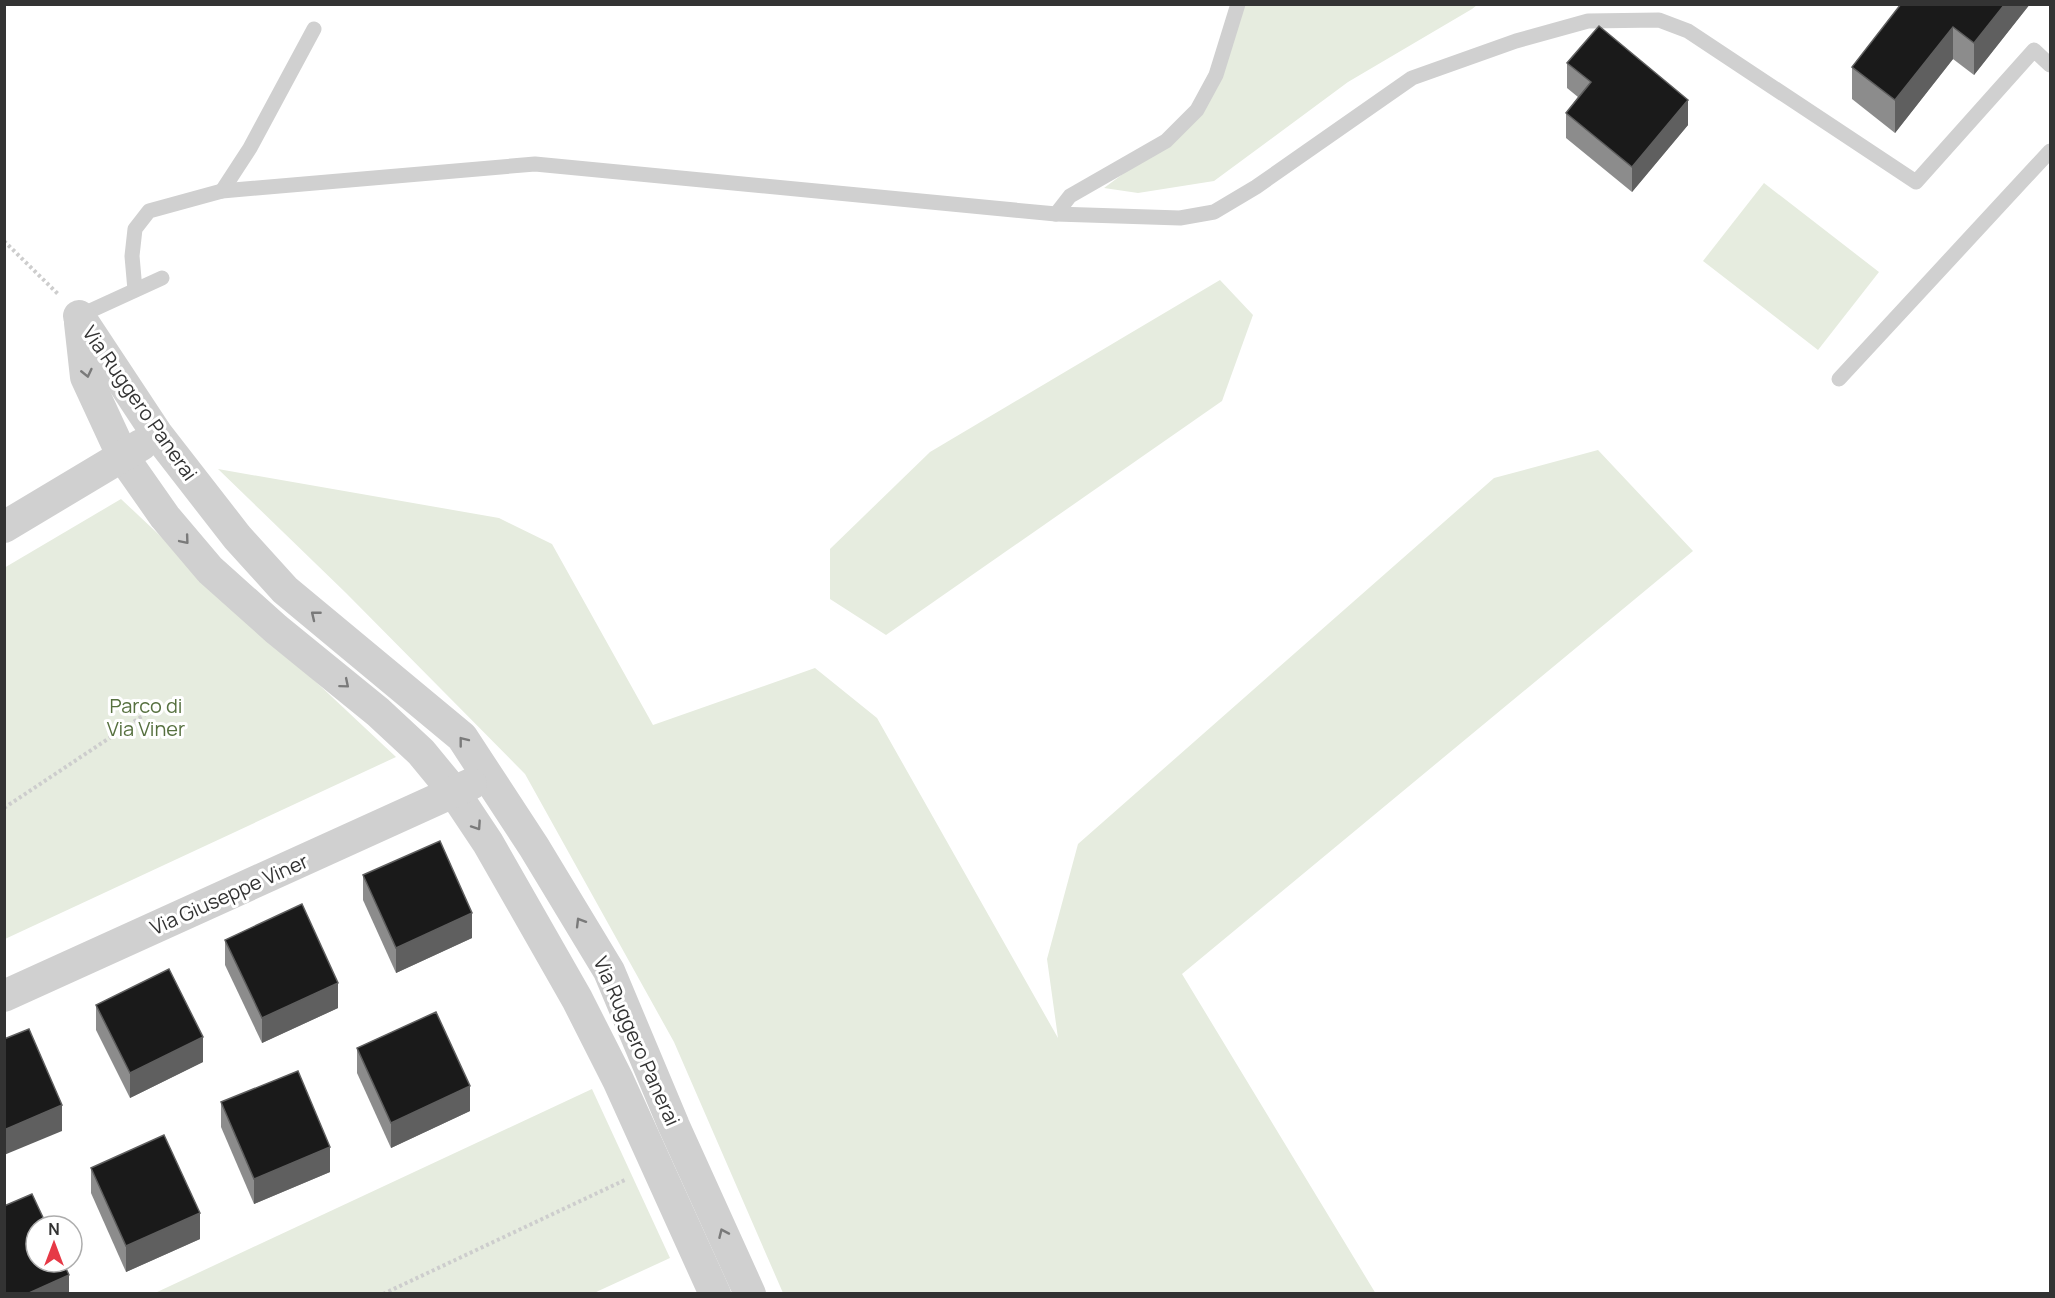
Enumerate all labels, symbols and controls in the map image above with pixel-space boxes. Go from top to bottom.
street label: Via Ruggero Panerai [76,320,204,486]
one-way arrow [80,368,93,378]
one-way arrow [178,533,189,544]
one-way arrow [311,611,322,622]
one-way arrow [338,677,349,688]
park label: Parco di Via Viner [107,692,185,742]
one-way arrow [460,736,471,747]
one-way arrow [470,820,481,831]
street label: Via Giuseppe Viner [146,847,312,941]
one-way arrow [575,918,587,928]
street label: Via Ruggero Panerai [587,952,687,1130]
north arrow [24,1214,84,1274]
text: N [48,1218,60,1240]
one-way arrow [718,1228,730,1239]

